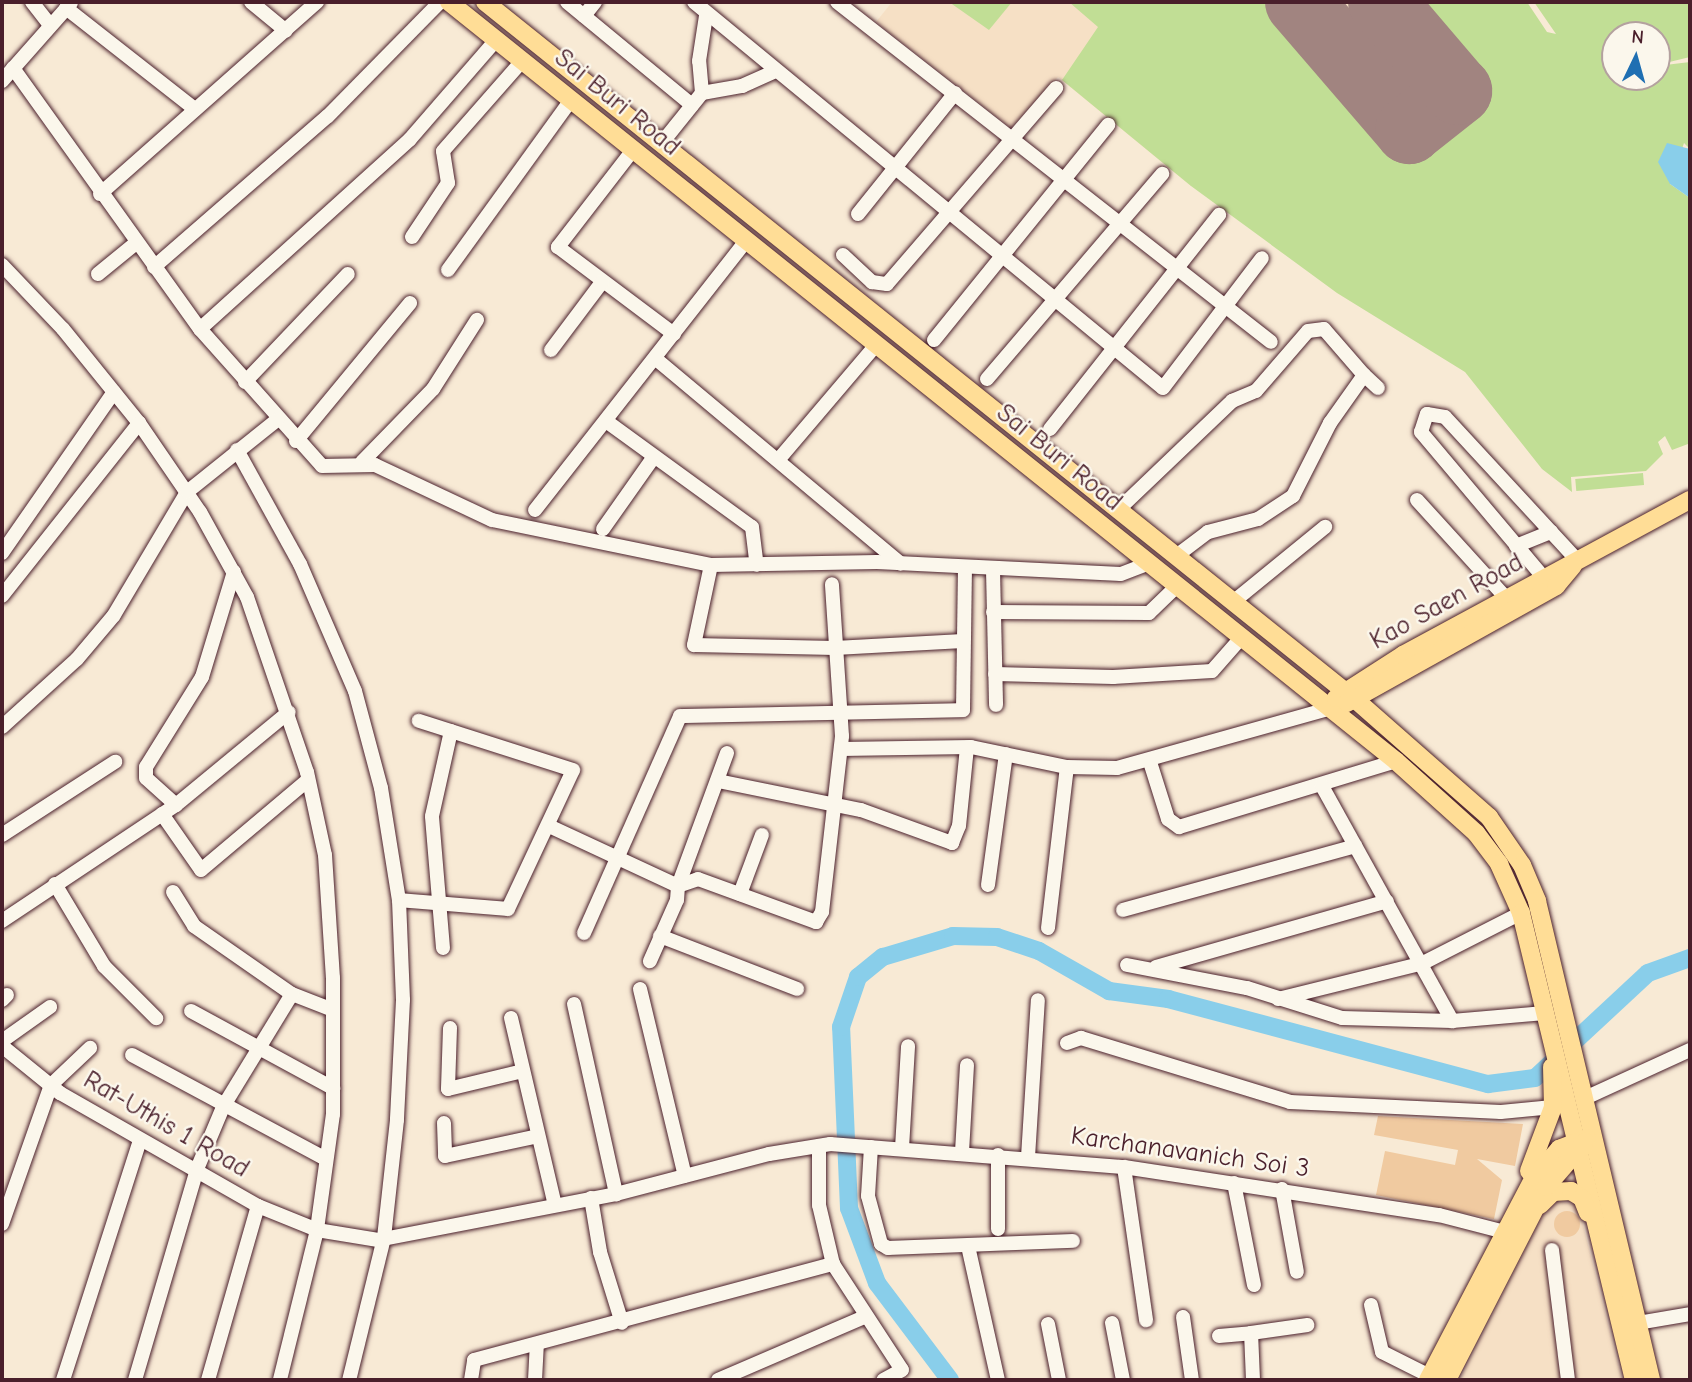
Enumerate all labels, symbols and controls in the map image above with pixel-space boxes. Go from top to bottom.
north arrow [1601,21,1671,91]
text: N [1631,26,1645,49]
street label: Sai Buri Road [548,43,686,163]
street label: Sai Buri Road [990,398,1128,518]
street label: Kao Saen Road [1365,547,1529,657]
street label: Rat-Uthis 1 Road [78,1065,254,1185]
street label: Karchanavanich Soi 3 [1069,1121,1311,1185]

